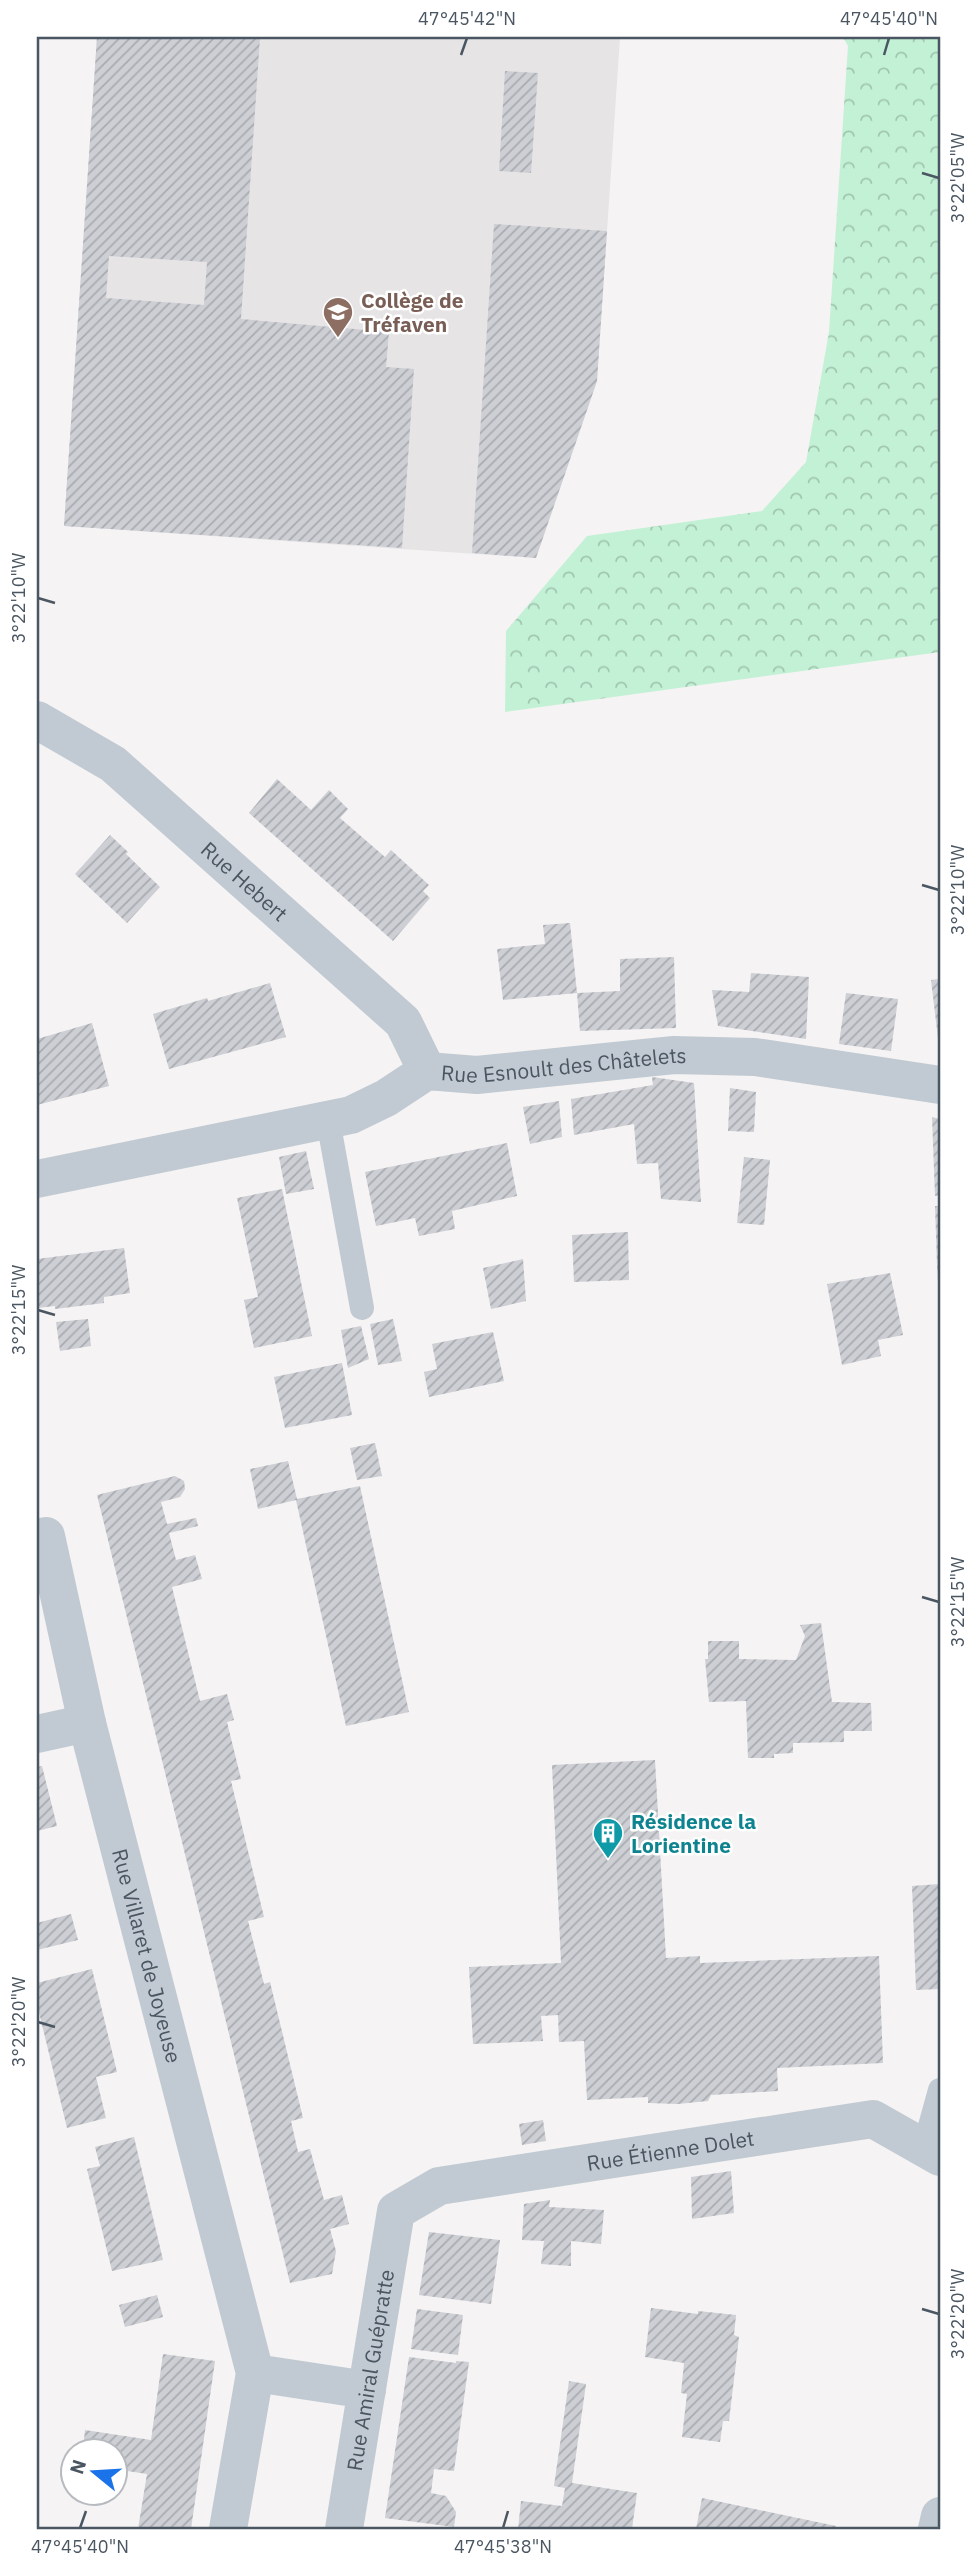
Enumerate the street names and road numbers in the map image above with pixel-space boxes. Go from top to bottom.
street label: Rue Hebert [195,835,294,927]
street label: Rue Esnoult des Châtelets [440,1041,687,1089]
street label: Rue Villaret de Joyeuse [106,1845,188,2066]
street label: Rue Étienne Dolet [585,2124,756,2177]
street label: Rue Amiral Guépratte [340,2267,400,2473]

